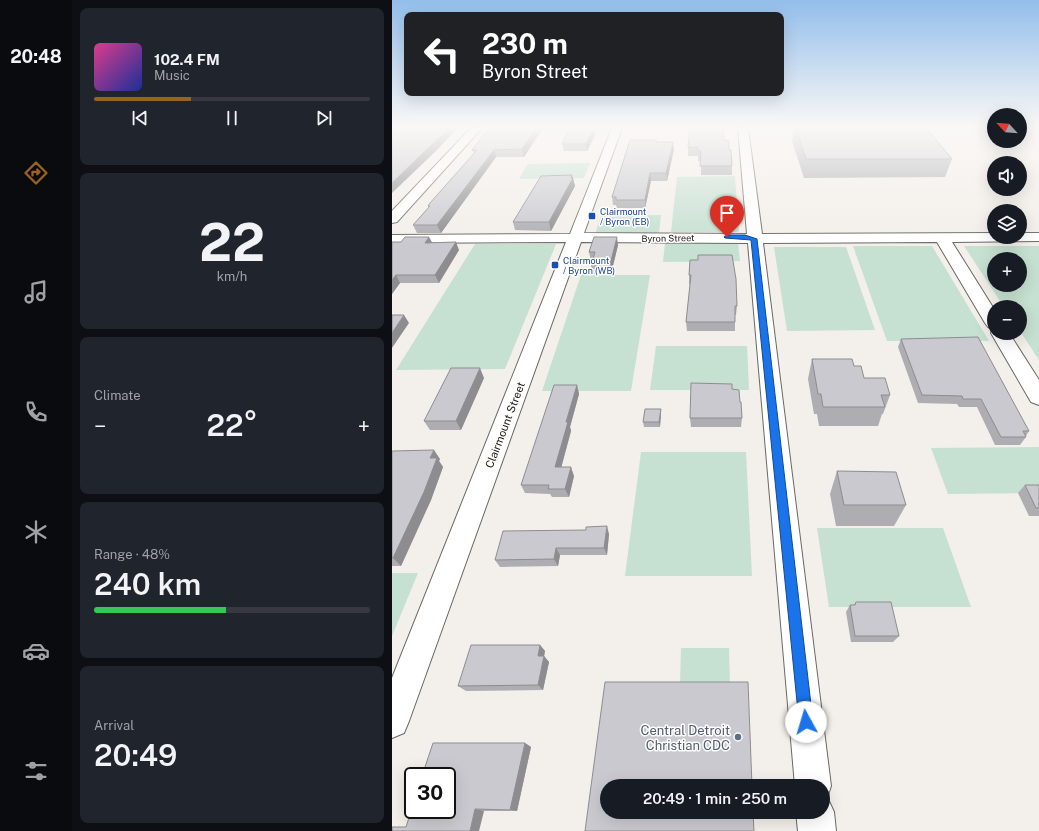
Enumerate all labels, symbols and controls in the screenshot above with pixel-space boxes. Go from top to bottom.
text: 230 m [482,27,568,60]
icon: left [416,28,468,80]
text: 20:48 [10,46,62,67]
text: 102.4 FM [154,51,220,68]
text: Byron Street [482,61,588,82]
text: Music [154,68,190,83]
icon: previous [129,107,151,129]
icon: pause [221,107,243,129]
icon: next [313,107,335,129]
north arrow [987,108,1027,148]
map controls [987,108,1027,340]
button: sound [987,156,1027,196]
icon: directions [22,159,50,187]
pin [710,196,744,237]
icon: arrive [716,202,738,224]
button: layers [987,204,1027,244]
place label: Clairmount / Byron (EB) [600,206,649,227]
marker: Clairmount / Byron (EB) [587,211,597,221]
text: 22 [199,212,265,273]
street label: Byron Street [641,232,695,244]
button: + [987,252,1027,292]
place label: Clairmount / Byron (WB) [563,255,615,276]
marker: Clairmount / Byron (WB) [550,260,560,270]
text: km/h [217,269,247,284]
icon: music [22,278,50,306]
button: − [987,300,1027,340]
street label: Clairmount Street [483,380,527,470]
text: Climate [94,388,141,403]
icon: phone [22,398,50,426]
text: 22° [206,407,258,443]
text: − [94,413,106,439]
text: + [358,413,370,439]
icon: climate [22,518,50,546]
text: Range · 48% [94,547,170,562]
text: 240 km [94,566,201,602]
icon: car [22,637,50,665]
position arrow [785,701,827,743]
text: Arrival [94,718,134,733]
place label: Central Detroit Christian CDC [641,723,730,753]
marker: Central Detroit Christian CDC [733,732,743,742]
text: 20:49 [94,737,177,773]
icon: filters [22,757,50,785]
speed limit sign: 30 [404,767,456,819]
text: 20:49 · 1 min · 250 m [643,790,787,807]

